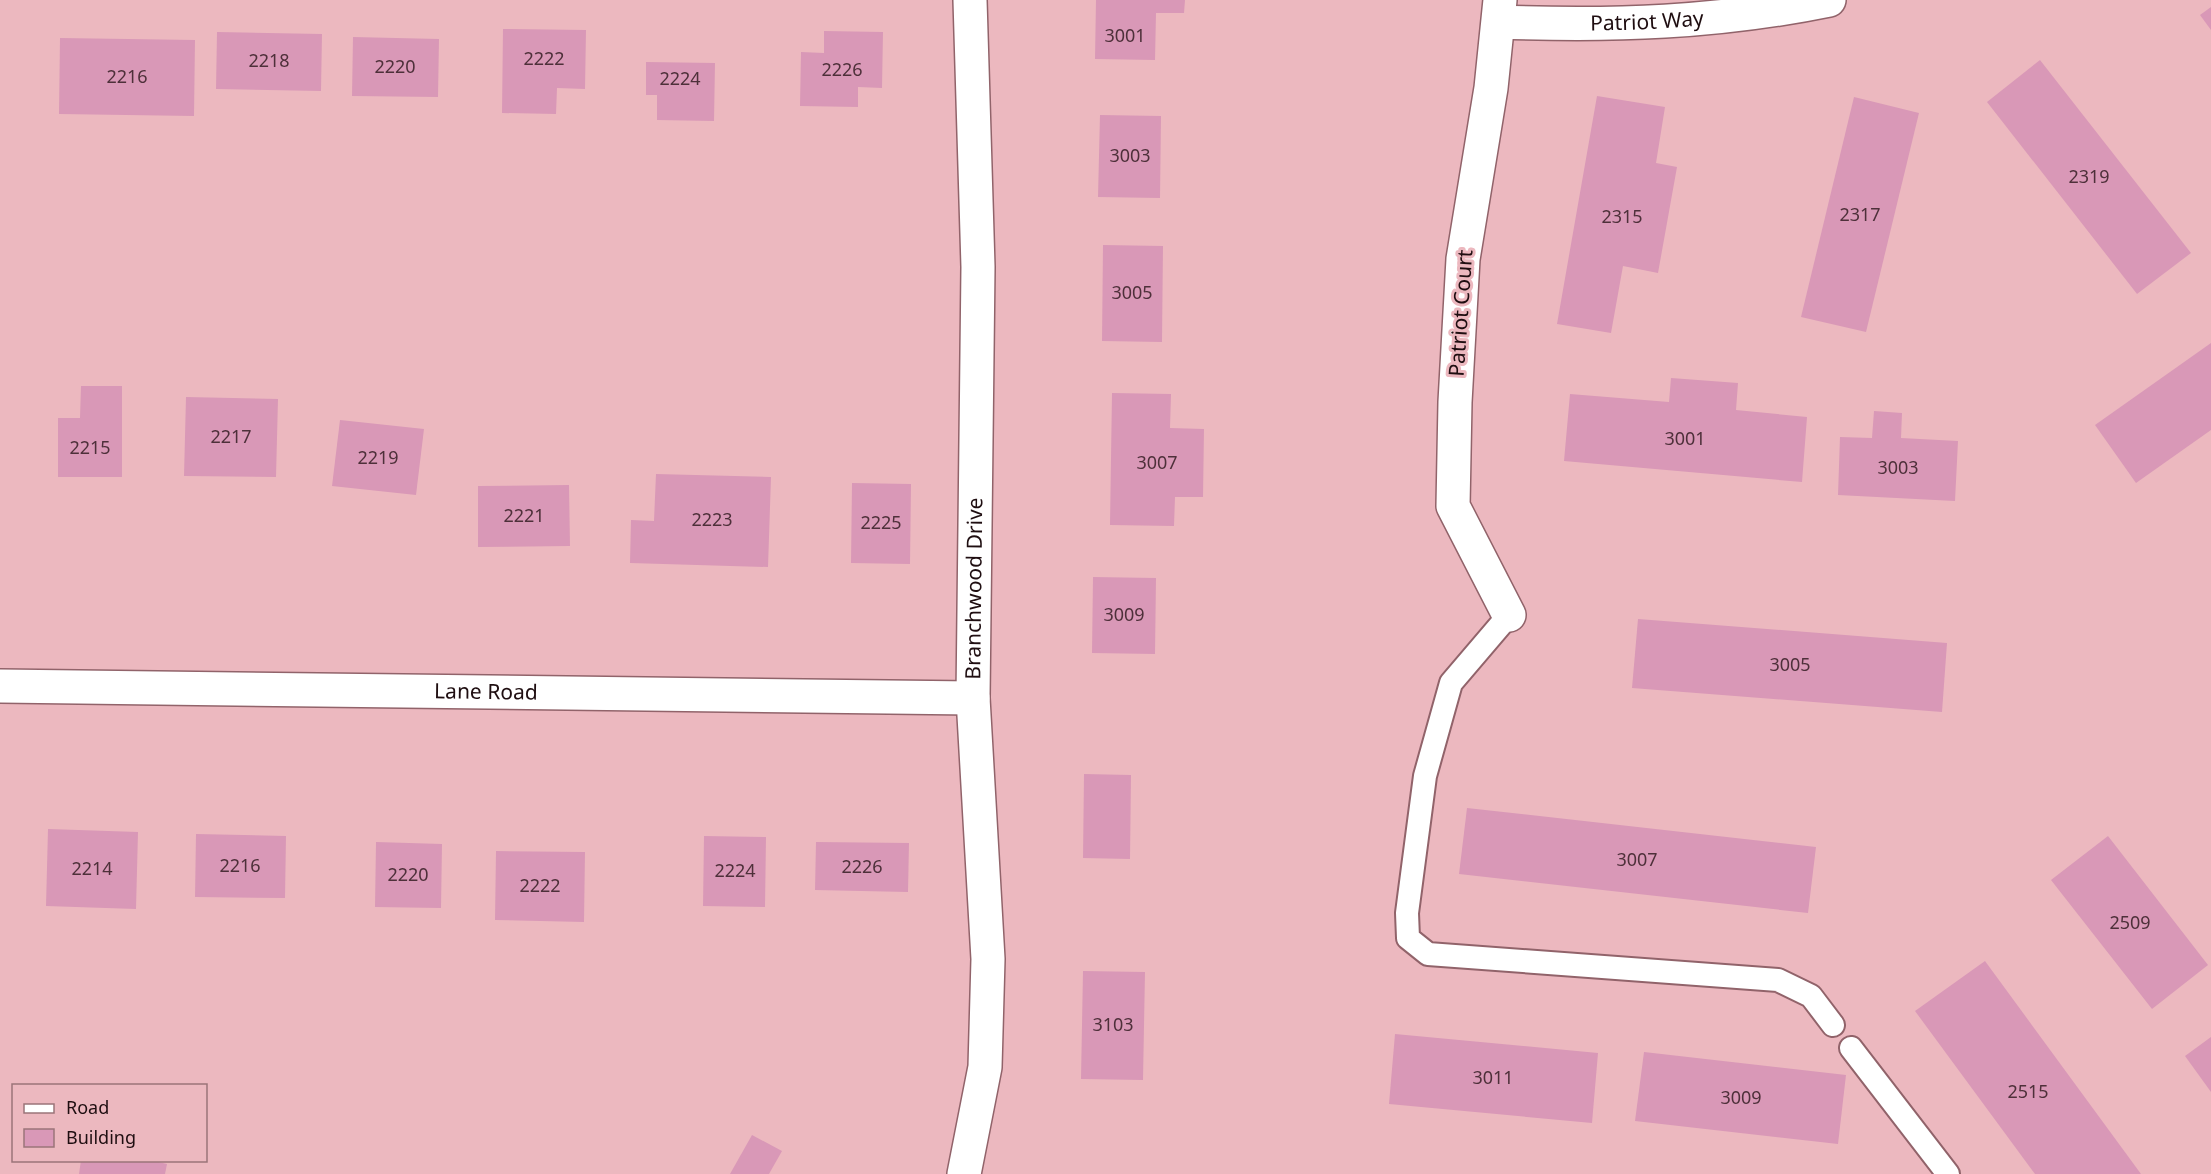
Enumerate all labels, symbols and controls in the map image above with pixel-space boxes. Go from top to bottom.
street label: Patriot Way [1590,3,1705,36]
house number: 3001 [1104,23,1146,47]
house number: 2222 [523,46,565,70]
house number: 2218 [248,48,290,72]
house number: 2220 [374,54,416,78]
house number: 2226 [821,57,863,81]
house number: 2216 [106,64,148,88]
house number: 2224 [659,66,701,90]
house number: 3003 [1109,143,1151,167]
house number: 2319 [2068,164,2110,188]
house number: 2317 [1839,202,1881,226]
house number: 2315 [1601,204,1643,228]
street label: Patriot Court [1442,248,1478,377]
house number: 3005 [1111,280,1153,304]
house number: 2217 [210,424,252,448]
house number: 3001 [1664,426,1706,450]
house number: 2215 [69,435,111,459]
house number: 2219 [357,445,399,469]
house number: 3007 [1136,450,1178,474]
house number: 3003 [1877,455,1919,479]
street label: Branchwood Drive [958,497,988,680]
house number: 2221 [503,503,545,527]
house number: 2223 [691,507,733,531]
house number: 2225 [860,510,902,534]
house number: 3009 [1103,602,1145,626]
house number: 3005 [1769,652,1811,676]
street label: Lane Road [434,676,538,706]
house number: 3007 [1616,847,1658,871]
house number: 2216 [219,853,261,877]
house number: 2226 [841,854,883,878]
house number: 2214 [71,856,113,880]
house number: 2224 [714,858,756,882]
house number: 2220 [387,862,429,886]
house number: 2222 [519,873,561,897]
house number: 2509 [2109,910,2151,934]
house number: 3103 [1092,1012,1134,1036]
house number: 3011 [1472,1065,1514,1089]
house number: 2515 [2007,1079,2049,1103]
legend [12,1084,207,1162]
house number: 3009 [1720,1085,1762,1109]
text: Road [66,1095,109,1119]
text: Building [66,1125,136,1149]

